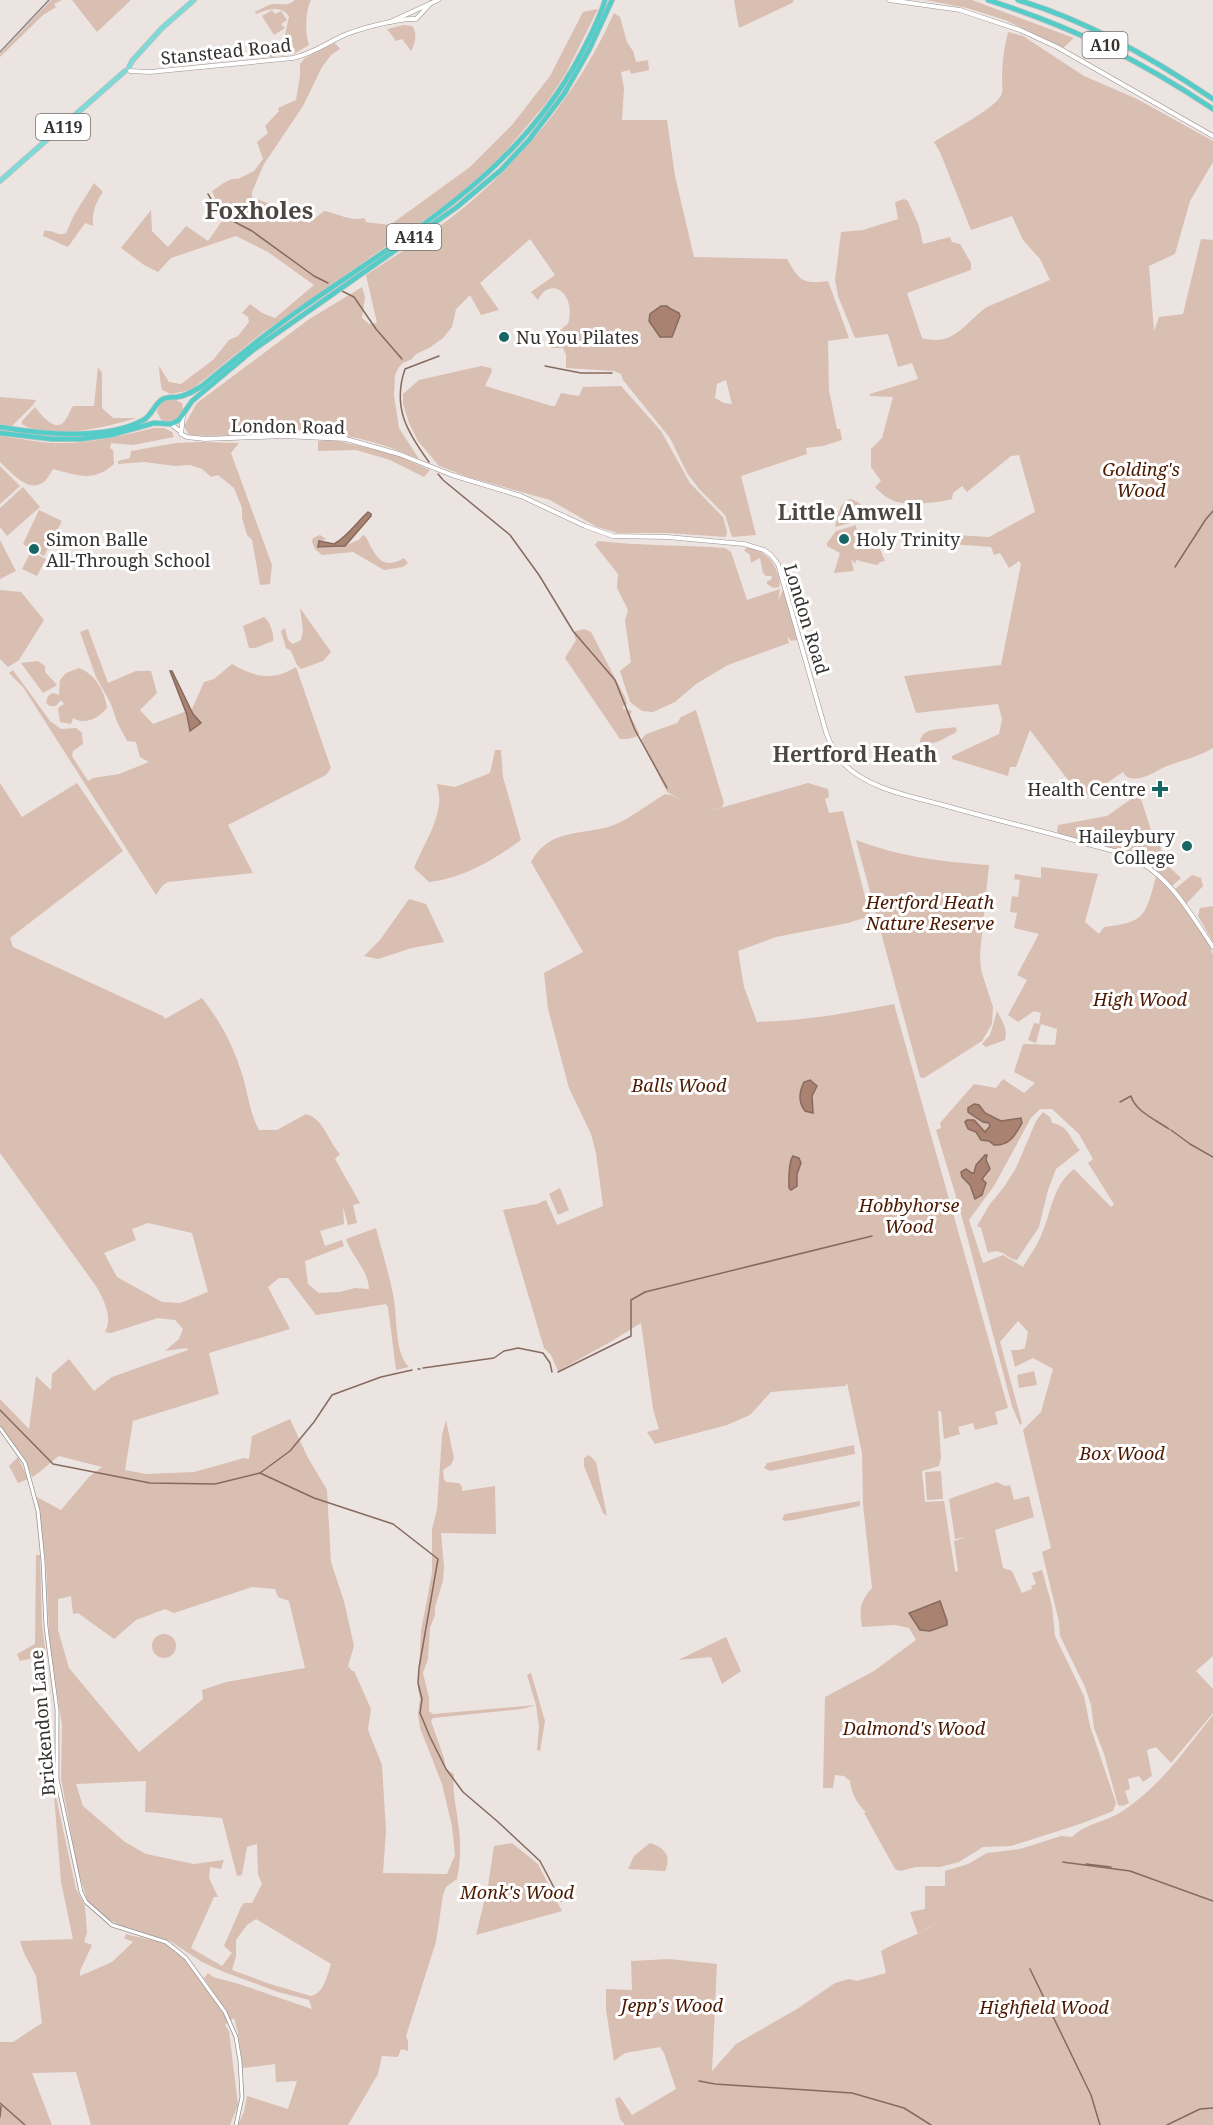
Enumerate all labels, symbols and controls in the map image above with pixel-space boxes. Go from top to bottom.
street label: Stanstead Road [160,32,292,70]
road number: A10 [1082,32,1128,58]
road number: A119 [36,114,90,140]
district label: Foxholes [205,193,313,226]
road number: A414 [387,224,441,250]
place label: Nu You Pilates [516,325,639,349]
marker: Nu You Pilates [497,330,511,344]
street label: London Road [231,413,345,439]
park label: Golding's Wood [1102,457,1180,502]
district label: Little Amwell [778,498,923,526]
place label: Simon Balle All-Through School [46,527,211,572]
place label: Holy Trinity [856,527,961,551]
marker: Holy Trinity [837,532,851,546]
marker: Simon Balle All-Through School [27,542,41,556]
street label: London Road [779,561,835,677]
district label: Hertford Heath [773,740,937,768]
place label: Health Centre [1027,777,1146,801]
marker: Health Centre [1151,780,1169,798]
place label: Haileybury College [1078,824,1176,869]
marker: Haileybury College [1180,839,1194,853]
park label: Hertford Heath Nature Reserve [865,890,994,935]
park label: High Wood [1092,987,1188,1011]
park label: Balls Wood [631,1073,727,1097]
park label: Hobbyhorse Wood [858,1193,959,1238]
park label: Box Wood [1078,1441,1165,1465]
street label: Brickendon Lane [24,1649,60,1797]
park label: Dalmond's Wood [842,1716,986,1740]
park label: Monk's Wood [459,1880,575,1904]
park label: Jepp's Wood [618,1993,724,2017]
park label: Highfield Wood [978,1995,1109,2019]

